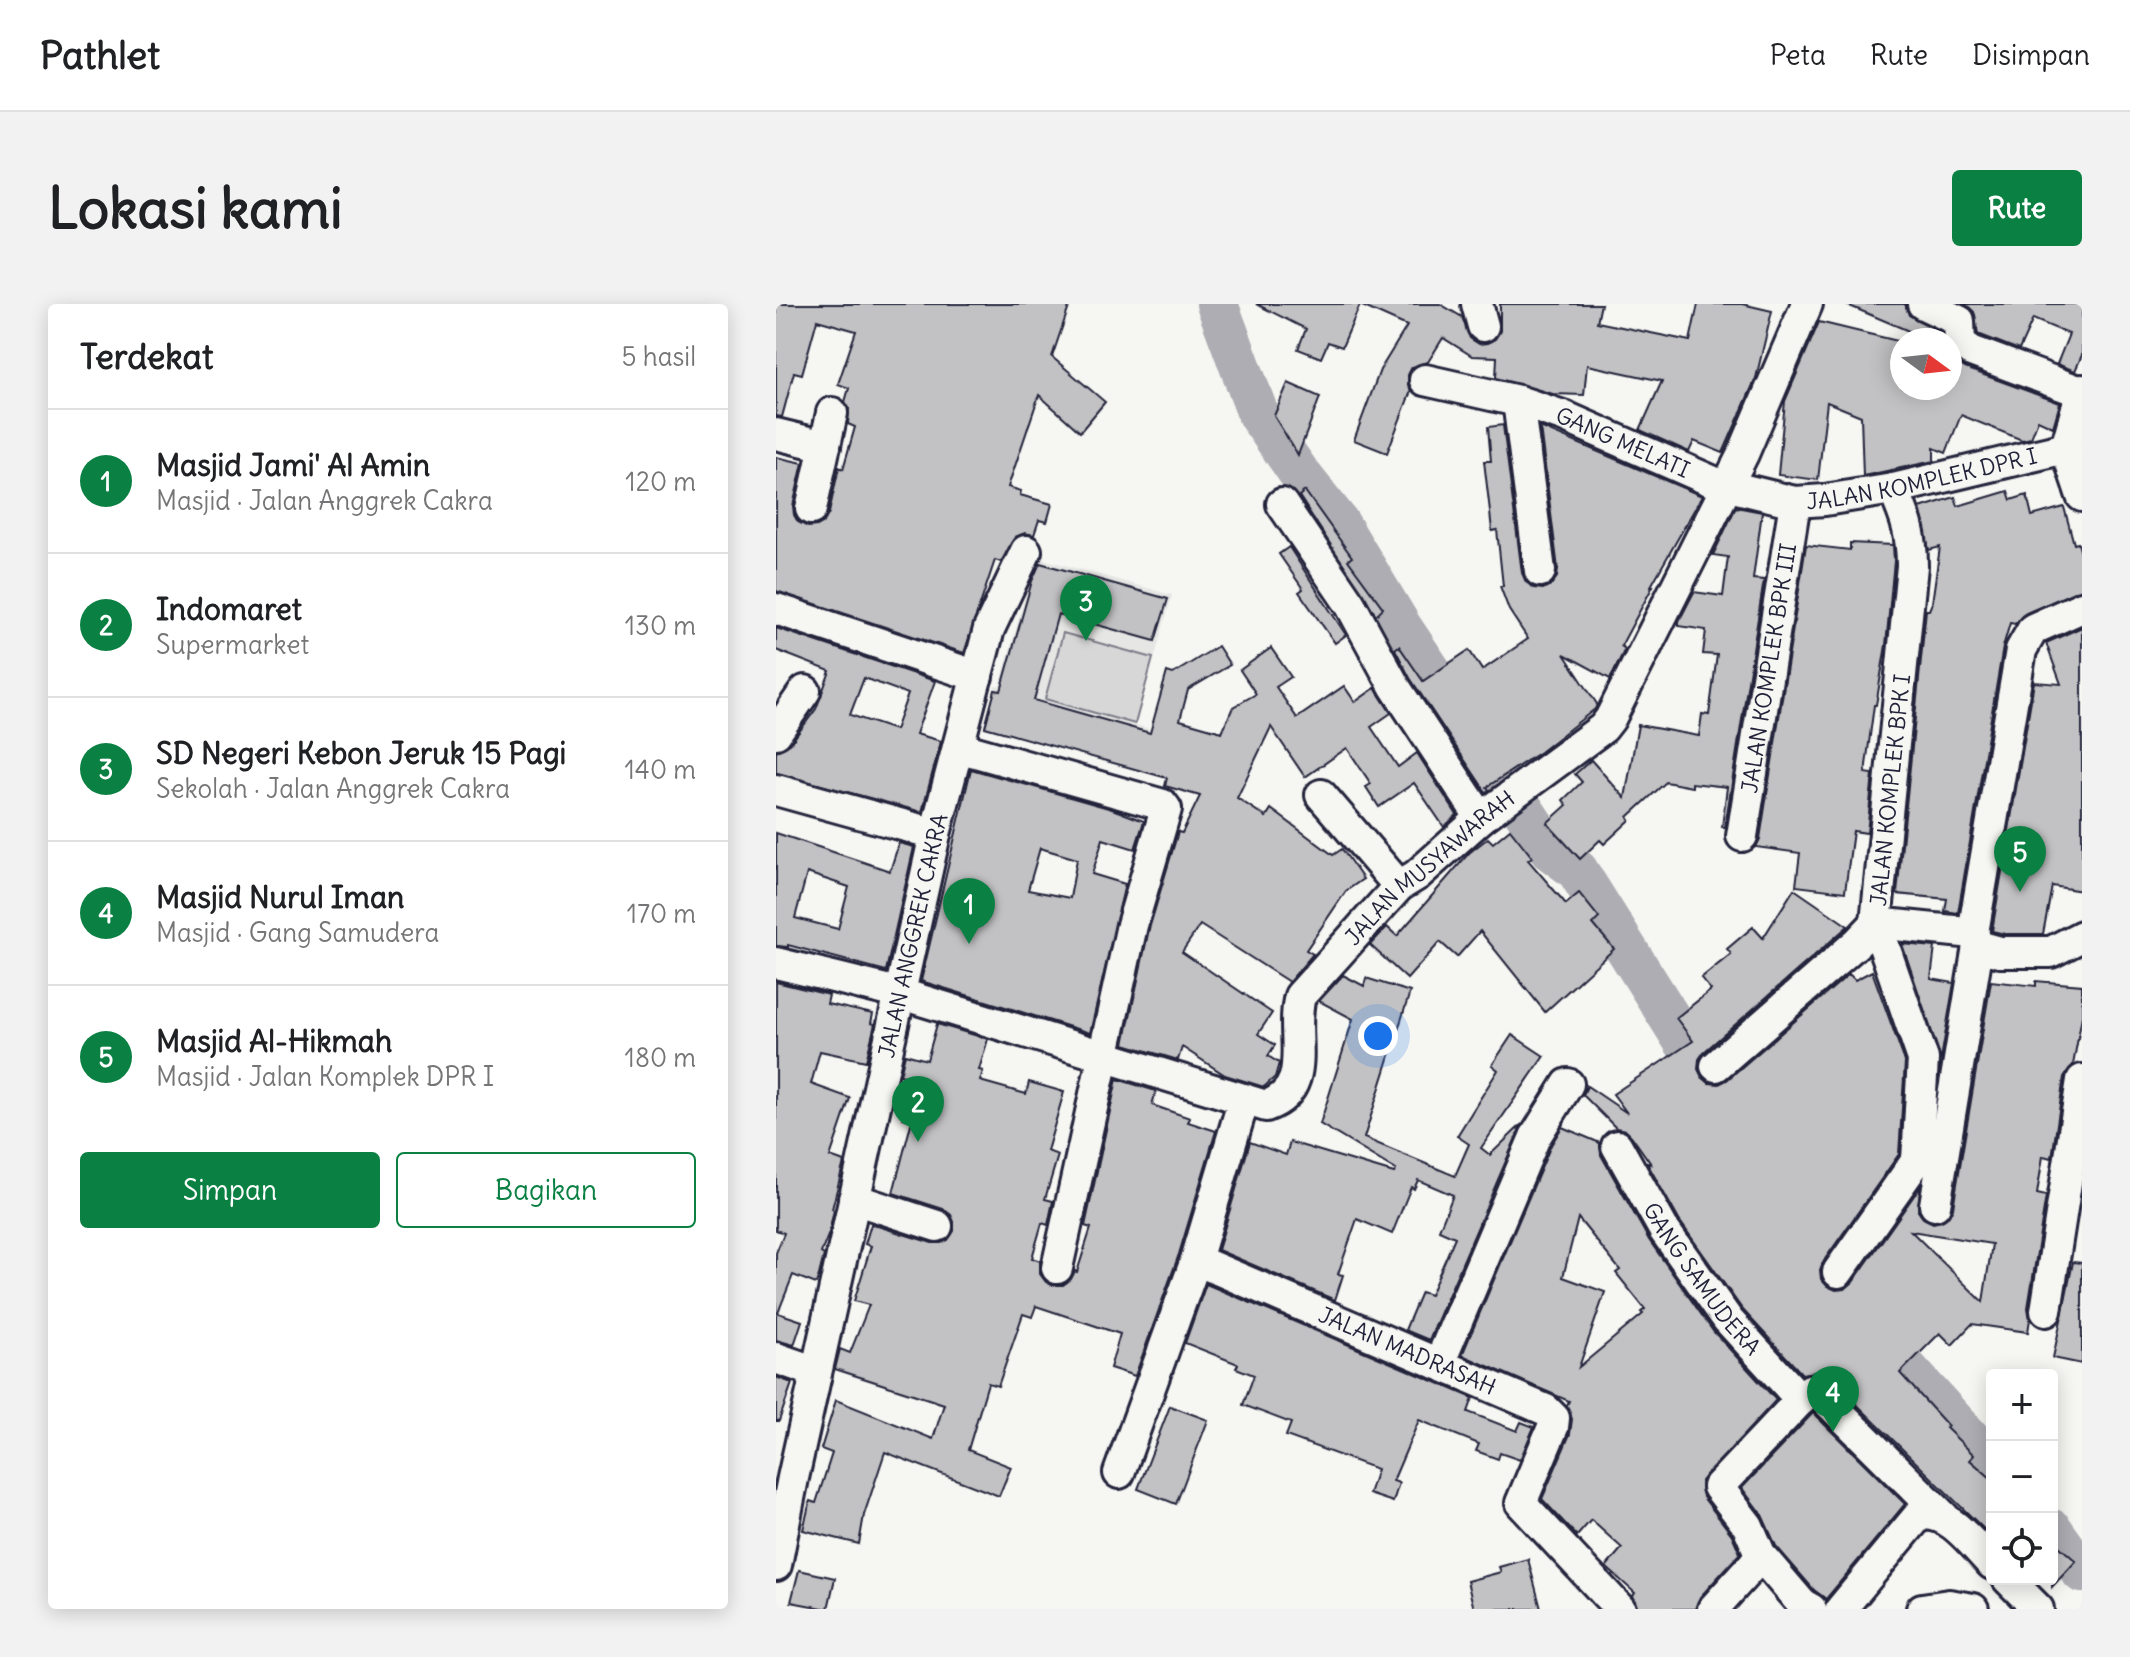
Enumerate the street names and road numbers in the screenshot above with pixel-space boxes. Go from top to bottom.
street label: GANG MELATI [1551,401,1694,484]
street label: JALAN KOMPLEK DPR I [1806,441,2040,515]
street label: JALAN KOMPLEK BPK III [1735,541,1802,795]
street label: JALAN KOMPLEK BPK I [1864,673,1916,907]
street label: JALAN MUSYAWARAH [1339,784,1520,951]
street label: JALAN ANGGREK CAKRA [872,811,954,1060]
street label: GANG SAMUDERA [1637,1198,1767,1361]
street label: JALAN MADRASAH [1315,1300,1500,1401]

